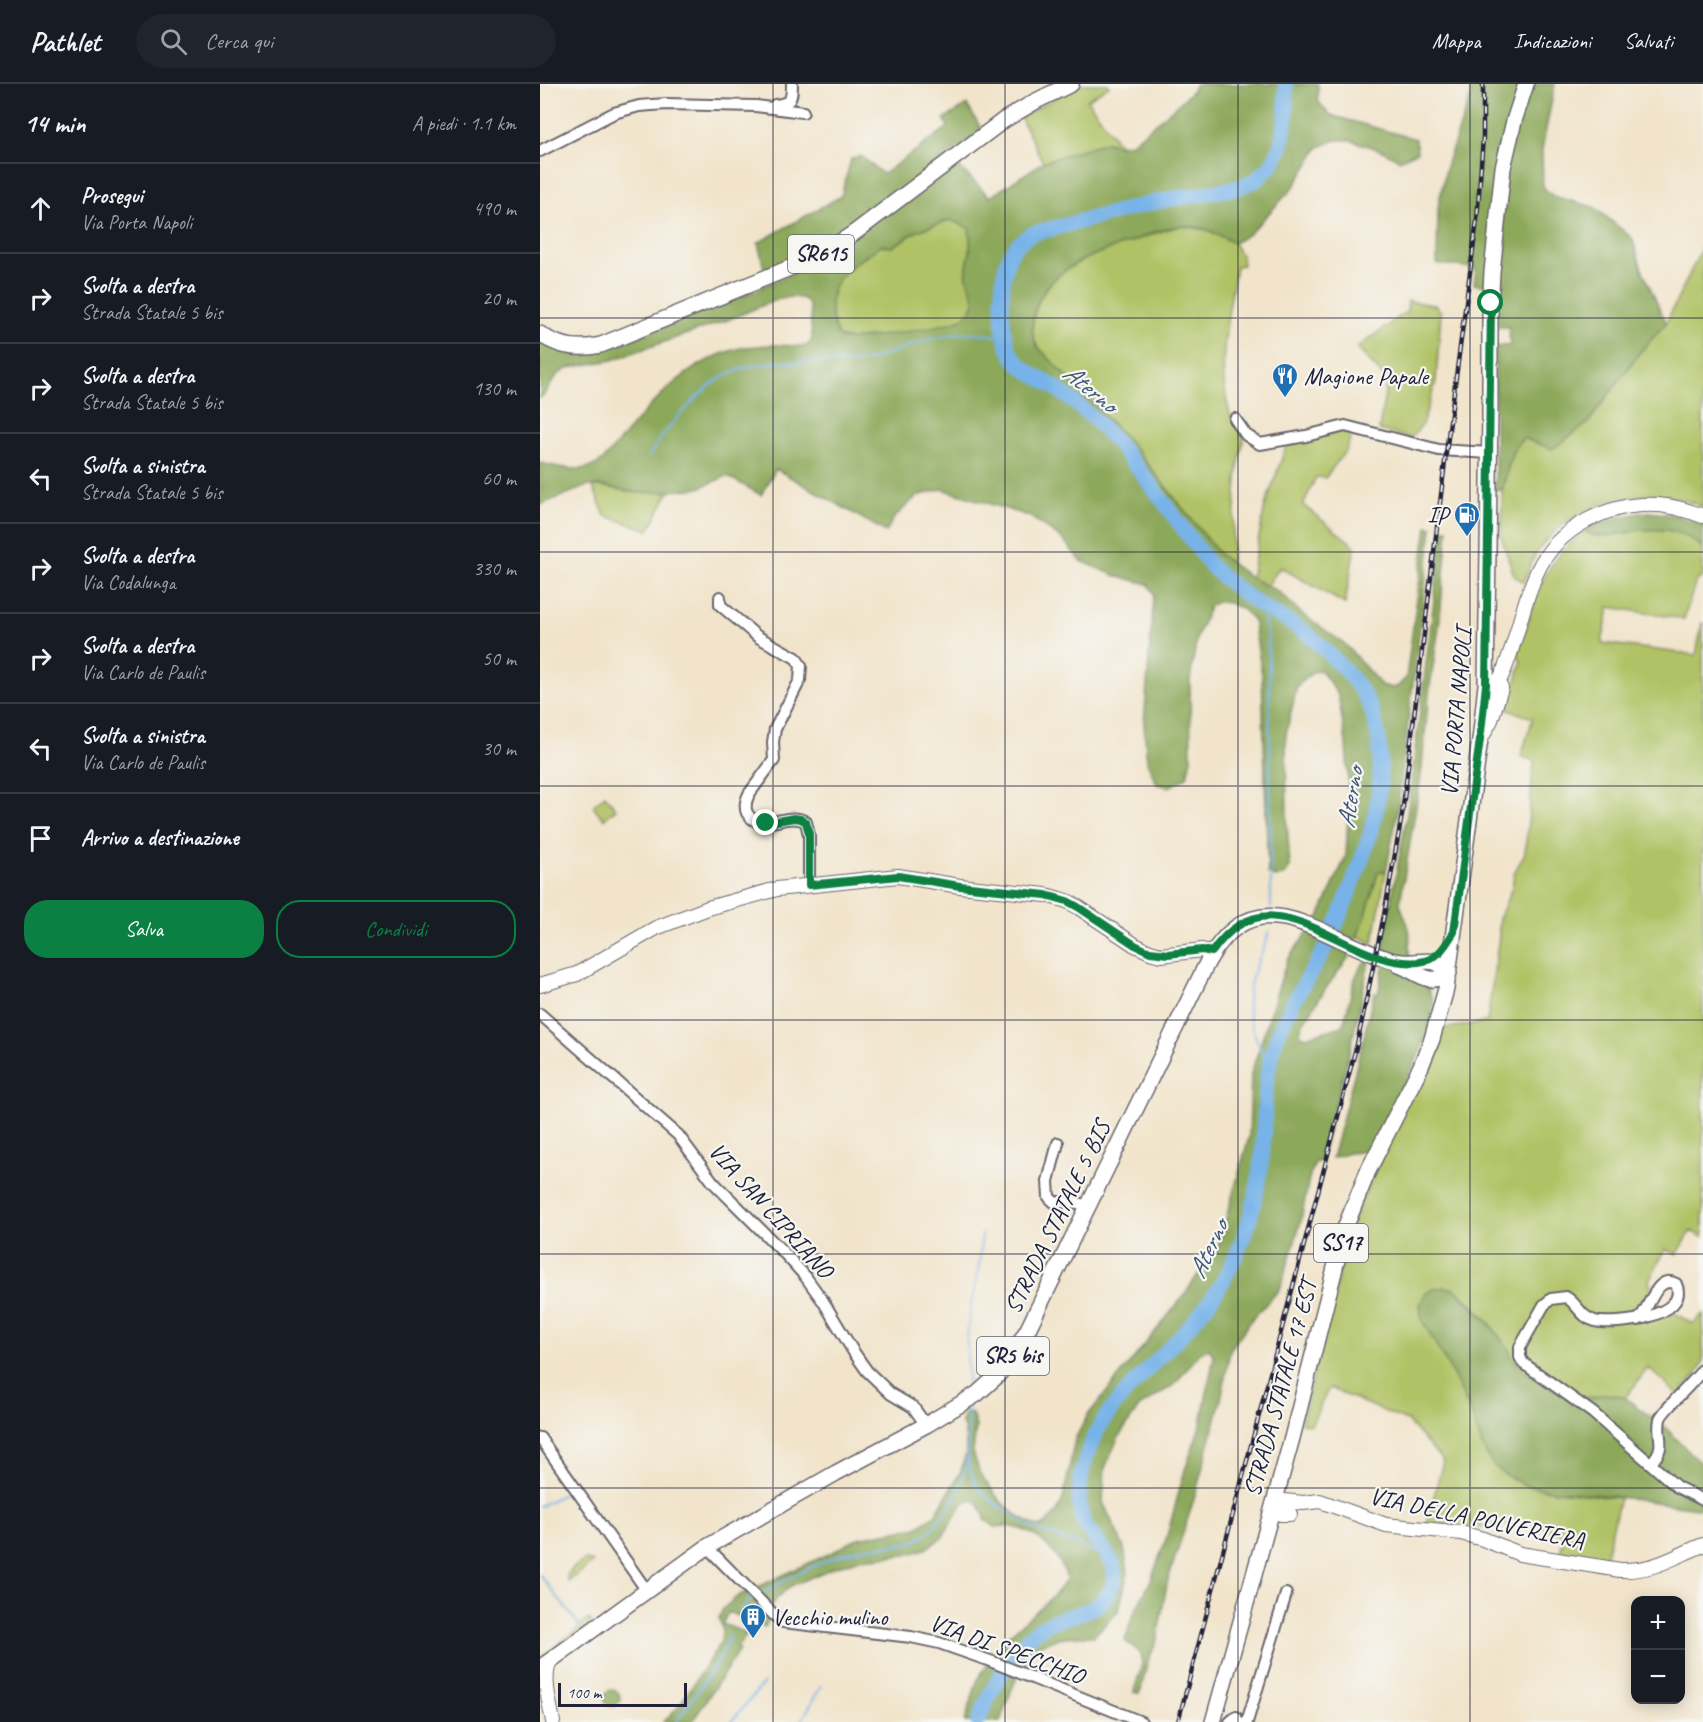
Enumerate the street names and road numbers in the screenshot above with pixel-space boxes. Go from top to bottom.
road number: SR615 [788,235,854,273]
street label: VIA PORTA NAPOLI [1434,621,1479,797]
street label: STRADA STATALE 5 BIS [997,1113,1118,1318]
street label: VIA SAN CIPRIANO [702,1136,842,1286]
road number: SS17 [1314,1224,1368,1262]
street label: STRADA STATALE 17 EST [1237,1271,1325,1500]
road number: SR5 bis [977,1337,1049,1375]
street label: VIA DELLA POLVERIERA [1367,1481,1588,1556]
street label: VIA DI SPECCHIO [926,1607,1091,1692]

